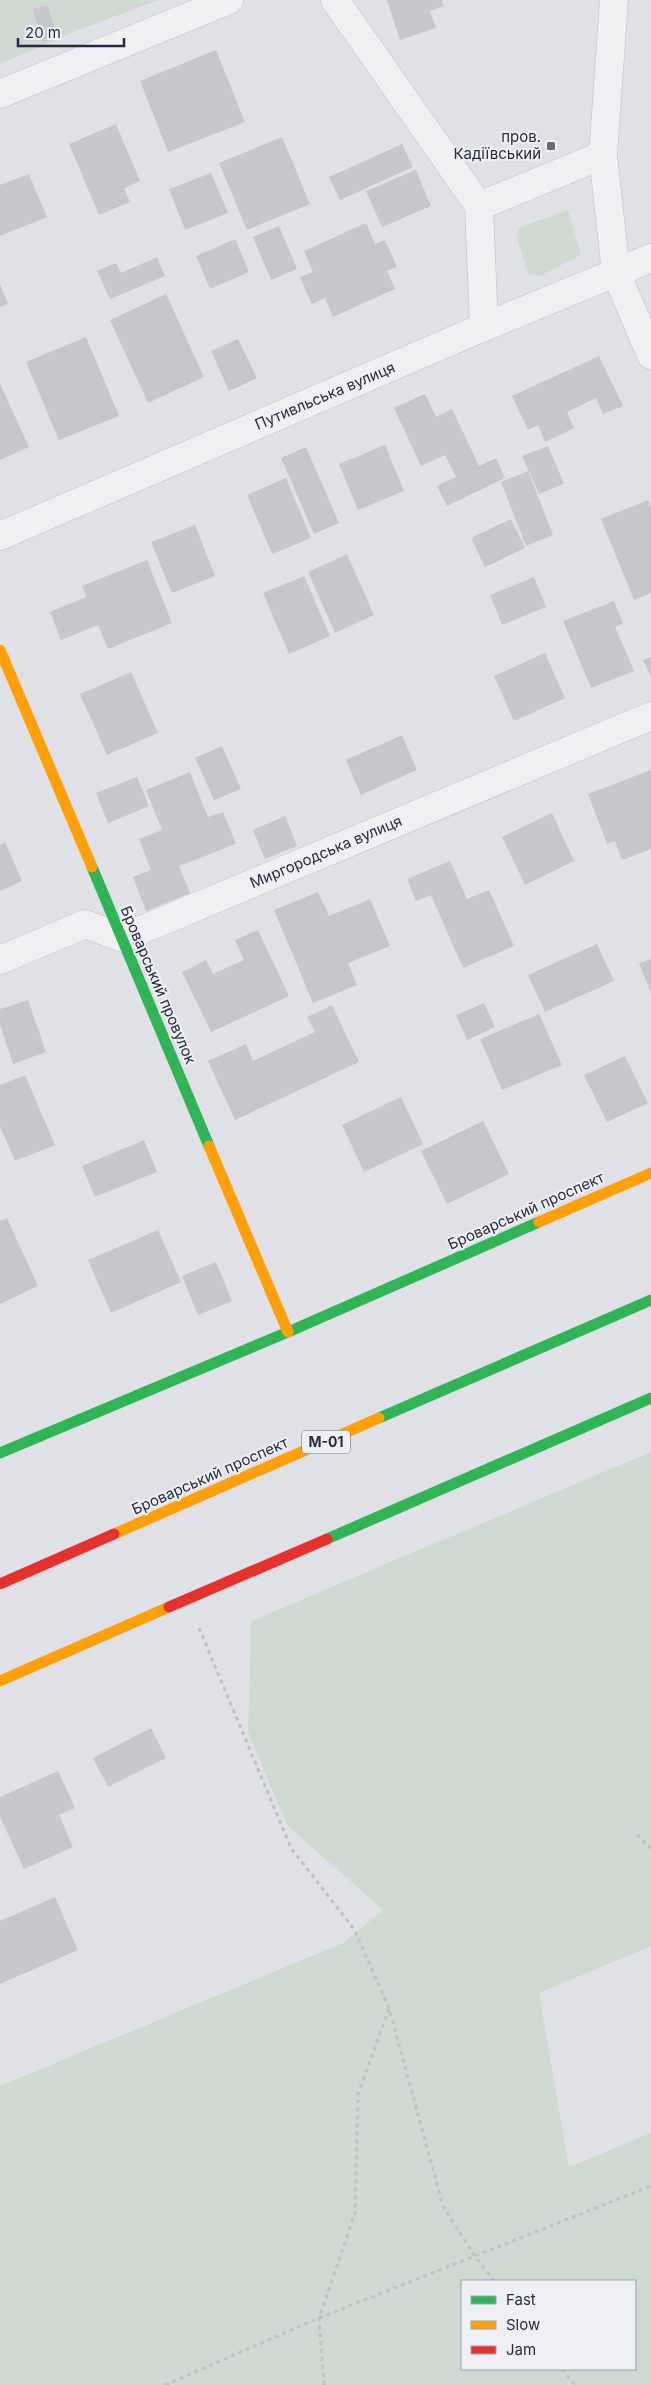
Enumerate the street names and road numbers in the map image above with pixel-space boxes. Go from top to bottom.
street label: Путивльська вулиця [252,357,398,434]
street label: Миргородська вулиця [247,811,405,892]
street label: Броварський провулок [117,903,200,1067]
street label: Броварський проспект [445,1167,607,1254]
road number: М-01 [302,1430,350,1454]
street label: Броварський проспект [129,1432,291,1519]

